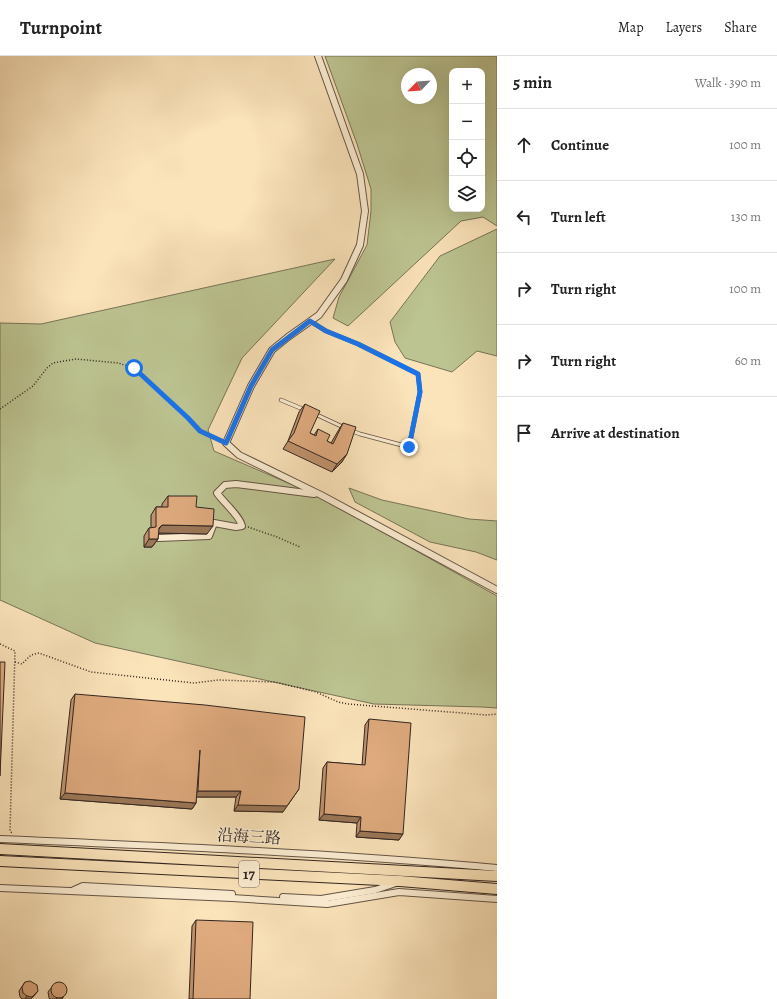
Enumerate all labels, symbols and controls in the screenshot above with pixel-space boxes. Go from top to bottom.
text: Turnpoint [20,15,102,41]
text: Map [618,18,644,37]
text: Layers [666,18,702,37]
text: Share [724,18,757,37]
north arrow [401,68,437,104]
map controls [449,68,485,212]
button: + [449,68,485,104]
text: 5 min [513,71,552,94]
text: Walk · 390 m [695,74,761,91]
button: − [449,104,485,140]
icon: ahead [513,134,535,156]
text: Continue [551,135,609,155]
text: 100 m [729,136,761,153]
button: locate [449,140,485,176]
button: layers [449,176,485,212]
icon: left [513,206,535,228]
text: Turn left [551,207,606,227]
text: 130 m [731,208,761,225]
icon: right [513,278,535,300]
text: Turn right [551,279,616,299]
text: 100 m [729,280,761,297]
icon: right [513,350,535,372]
text: Turn right [551,351,616,371]
text: 60 m [735,352,761,369]
route start [125,359,143,377]
icon: arrive [513,422,535,444]
text: Arrive at destination [551,423,680,443]
route end [400,438,418,456]
street label: 沿海三路 [216,824,281,850]
road number: 17 [239,861,259,887]

